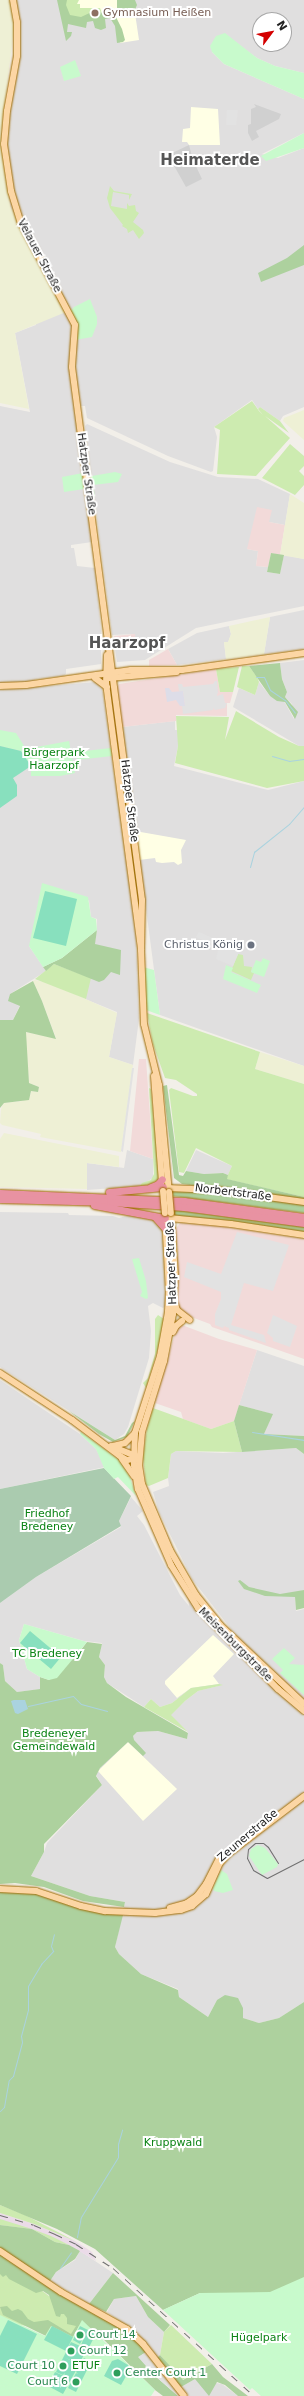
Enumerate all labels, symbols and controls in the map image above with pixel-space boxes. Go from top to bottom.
place label: Gymnasium Heißen [103,6,211,20]
marker: Gymnasium Heißen [90,8,100,18]
north arrow [252,12,292,52]
text: N [274,19,290,33]
district label: Heimaterde [160,152,260,170]
street label: Velauer Straße [14,217,64,295]
street label: Hatzper Straße [74,432,98,516]
district label: Haarzopf [89,635,165,653]
park label: Bürgerpark Haarzopf [23,747,85,773]
street label: Hatzper Straße [117,759,141,843]
place label: Christus König [164,938,243,952]
marker: Christus König [246,940,256,950]
street label: Norbertstraße [194,1182,272,1204]
street label: Hatzper Straße [164,1221,180,1305]
park label: Friedhof Bredeney [21,1508,73,1534]
street label: Meisenburgstraße [195,1605,275,1685]
park label: TC Bredeney [12,1647,82,1661]
park label: Bredeneyer Gemeindewald [13,1728,95,1754]
street label: Zeunerstraße [215,1807,281,1865]
park label: Kruppwald [144,2136,202,2150]
place label: Court 14 [88,2328,136,2342]
marker: Court 14 [75,2330,85,2340]
park label: Hügelpark [231,2331,287,2345]
place label: Court 12 [79,2344,127,2358]
marker: Court 12 [66,2346,76,2356]
place label: Court 10 [7,2359,55,2373]
park label: ETUF [72,2359,100,2373]
marker: Court 10 [58,2361,68,2371]
place label: Center Court 1 [125,2366,206,2380]
marker: Center Court 1 [112,2368,122,2378]
place label: Court 6 [27,2375,68,2389]
marker: Court 6 [71,2377,81,2387]

